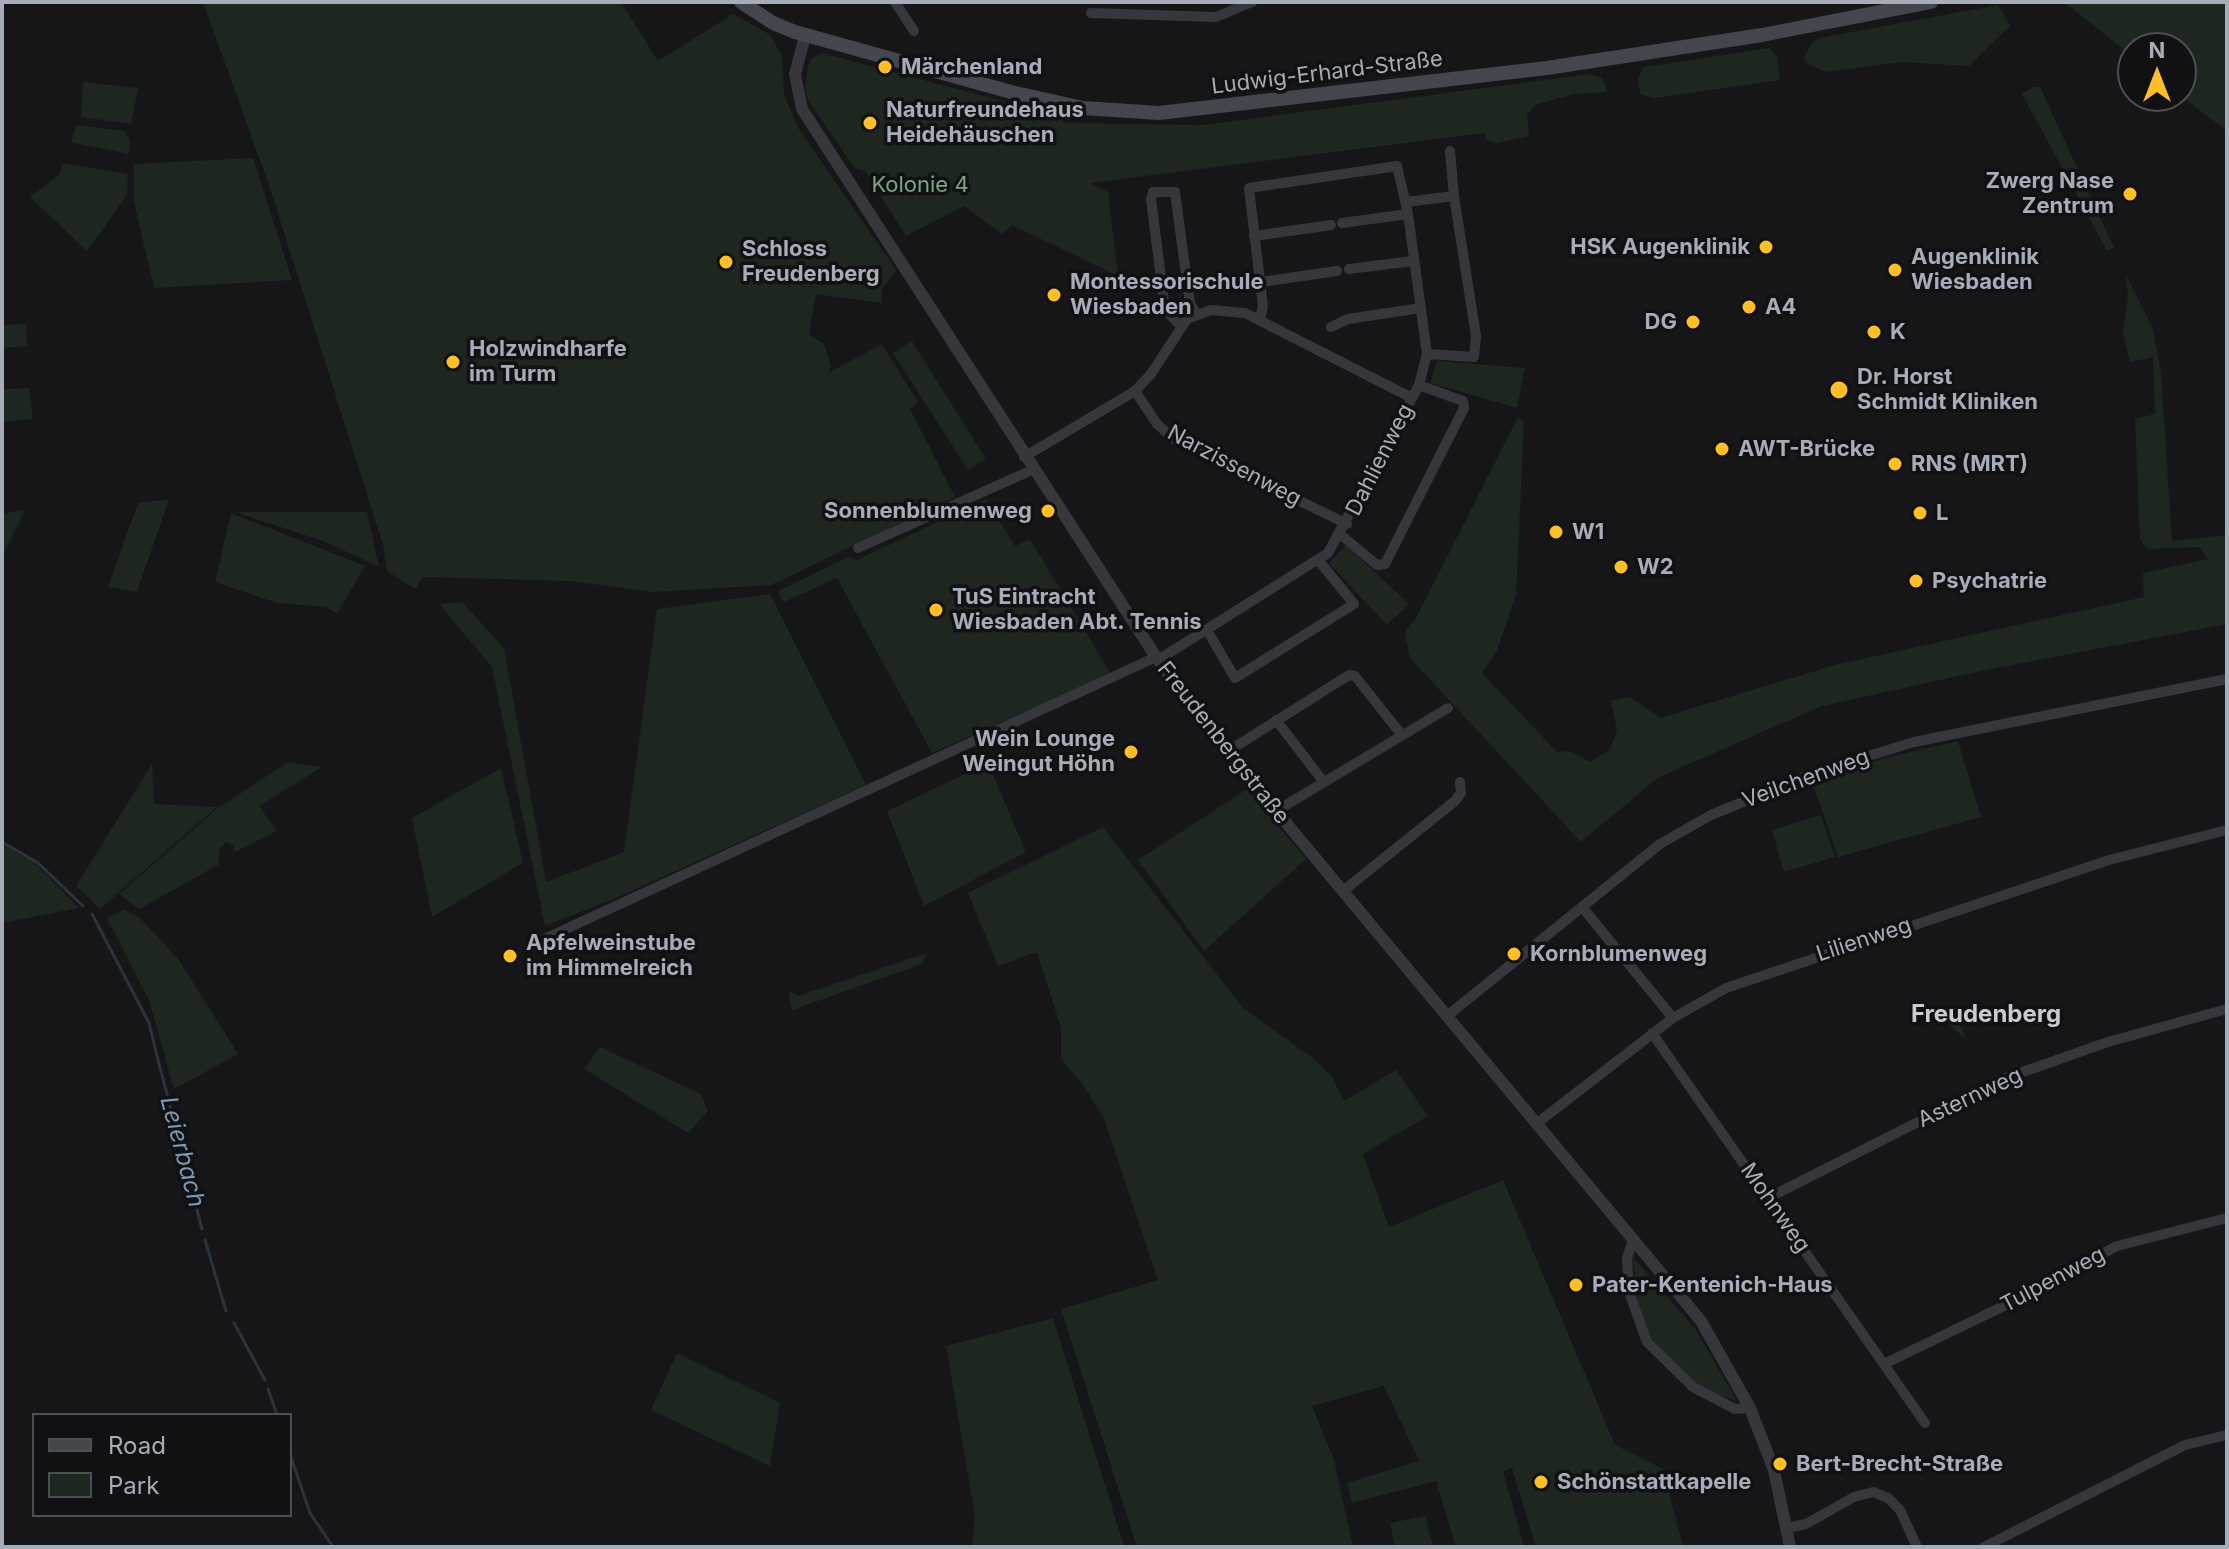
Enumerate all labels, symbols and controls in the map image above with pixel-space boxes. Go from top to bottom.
north arrow [2117,32,2197,112]
text: N [2149,37,2165,63]
street label: Ludwig-Erhard-Straße [1210,46,1444,100]
place label: Märchenland [901,54,1042,80]
marker: Märchenland [876,58,894,76]
place label: Naturfreundehaus Heidehäuschen [886,97,1084,148]
marker: Naturfreundehaus Heidehäuschen [861,114,879,132]
place label: Zwerg Nase Zentrum [1985,168,2114,220]
park label: Kolonie 4 [871,172,969,198]
marker: Zwerg Nase Zentrum [2121,185,2139,203]
place label: HSK Augenklinik [1570,234,1750,260]
place label: Schloss Freudenberg [742,236,880,288]
marker: HSK Augenklinik [1757,238,1775,256]
place label: Augenklinik Wiesbaden [1911,244,2039,296]
marker: Schloss Freudenberg [717,253,735,271]
marker: Augenklinik Wiesbaden [1886,261,1904,279]
place label: Montessorischule Wiesbaden [1070,269,1264,320]
marker: Montessorischule Wiesbaden [1045,286,1063,304]
place label: A4 [1765,294,1796,320]
marker: A4 [1740,298,1758,316]
place label: DG [1645,309,1677,335]
marker: DG [1684,313,1702,331]
place label: K [1890,319,1906,345]
marker: K [1865,323,1883,341]
place label: Holzwindharfe im Turm [469,336,627,388]
marker: Holzwindharfe im Turm [444,353,462,371]
place label: Dr. Horst Schmidt Kliniken [1857,364,2038,416]
marker: Dr. Horst Schmidt Kliniken [1828,379,1850,401]
street label: Dahlienweg [1341,400,1419,520]
street label: Narzissenweg [1163,420,1305,512]
place label: AWT-Brücke [1738,436,1875,462]
marker: AWT-Brücke [1713,440,1731,458]
place label: RNS (MRT) [1911,451,2028,477]
marker: RNS (MRT) [1886,455,1904,473]
place label: Sonnenblumenweg [824,498,1032,524]
place label: L [1936,500,1948,526]
marker: Sonnenblumenweg [1039,502,1057,520]
marker: L [1911,504,1929,522]
place label: W1 [1572,519,1604,545]
marker: W1 [1547,523,1565,541]
place label: W2 [1637,554,1674,580]
marker: W2 [1612,558,1630,576]
place label: Psychatrie [1932,568,2047,594]
marker: Psychatrie [1907,572,1925,590]
place label: TuS Eintracht Wiesbaden Abt. Tennis [952,584,1202,636]
marker: TuS Eintracht Wiesbaden Abt. Tennis [927,601,945,619]
street label: Freudenbergstraße [1151,656,1295,830]
place label: Wein Lounge Weingut Höhn [962,726,1115,778]
marker: Wein Lounge Weingut Höhn [1122,743,1140,761]
street label: Veilchenweg [1739,744,1873,814]
street label: Lilienweg [1813,912,1915,968]
place label: Apfelweinstube im Himmelreich [526,930,696,982]
place label: Kornblumenweg [1530,941,1707,967]
marker: Kornblumenweg [1505,945,1523,963]
marker: Apfelweinstube im Himmelreich [501,947,519,965]
district label: Freudenberg [1911,1001,2061,1029]
street label: Asternweg [1914,1062,2026,1134]
water label: Leierbach [153,1093,211,1211]
street label: Mohnweg [1735,1158,1815,1258]
street label: Tulpenweg [1996,1242,2110,1318]
place label: Pater-Kentenich-Haus [1592,1272,1833,1298]
marker: Pater-Kentenich-Haus [1567,1276,1585,1294]
legend [32,1413,292,1517]
text: Road [108,1431,166,1460]
place label: Bert-Brecht-Straße [1796,1451,2003,1477]
marker: Bert-Brecht-Straße [1771,1455,1789,1473]
place label: Schönstattkapelle [1557,1469,1751,1495]
text: Park [108,1471,159,1500]
marker: Schönstattkapelle [1532,1473,1550,1491]

